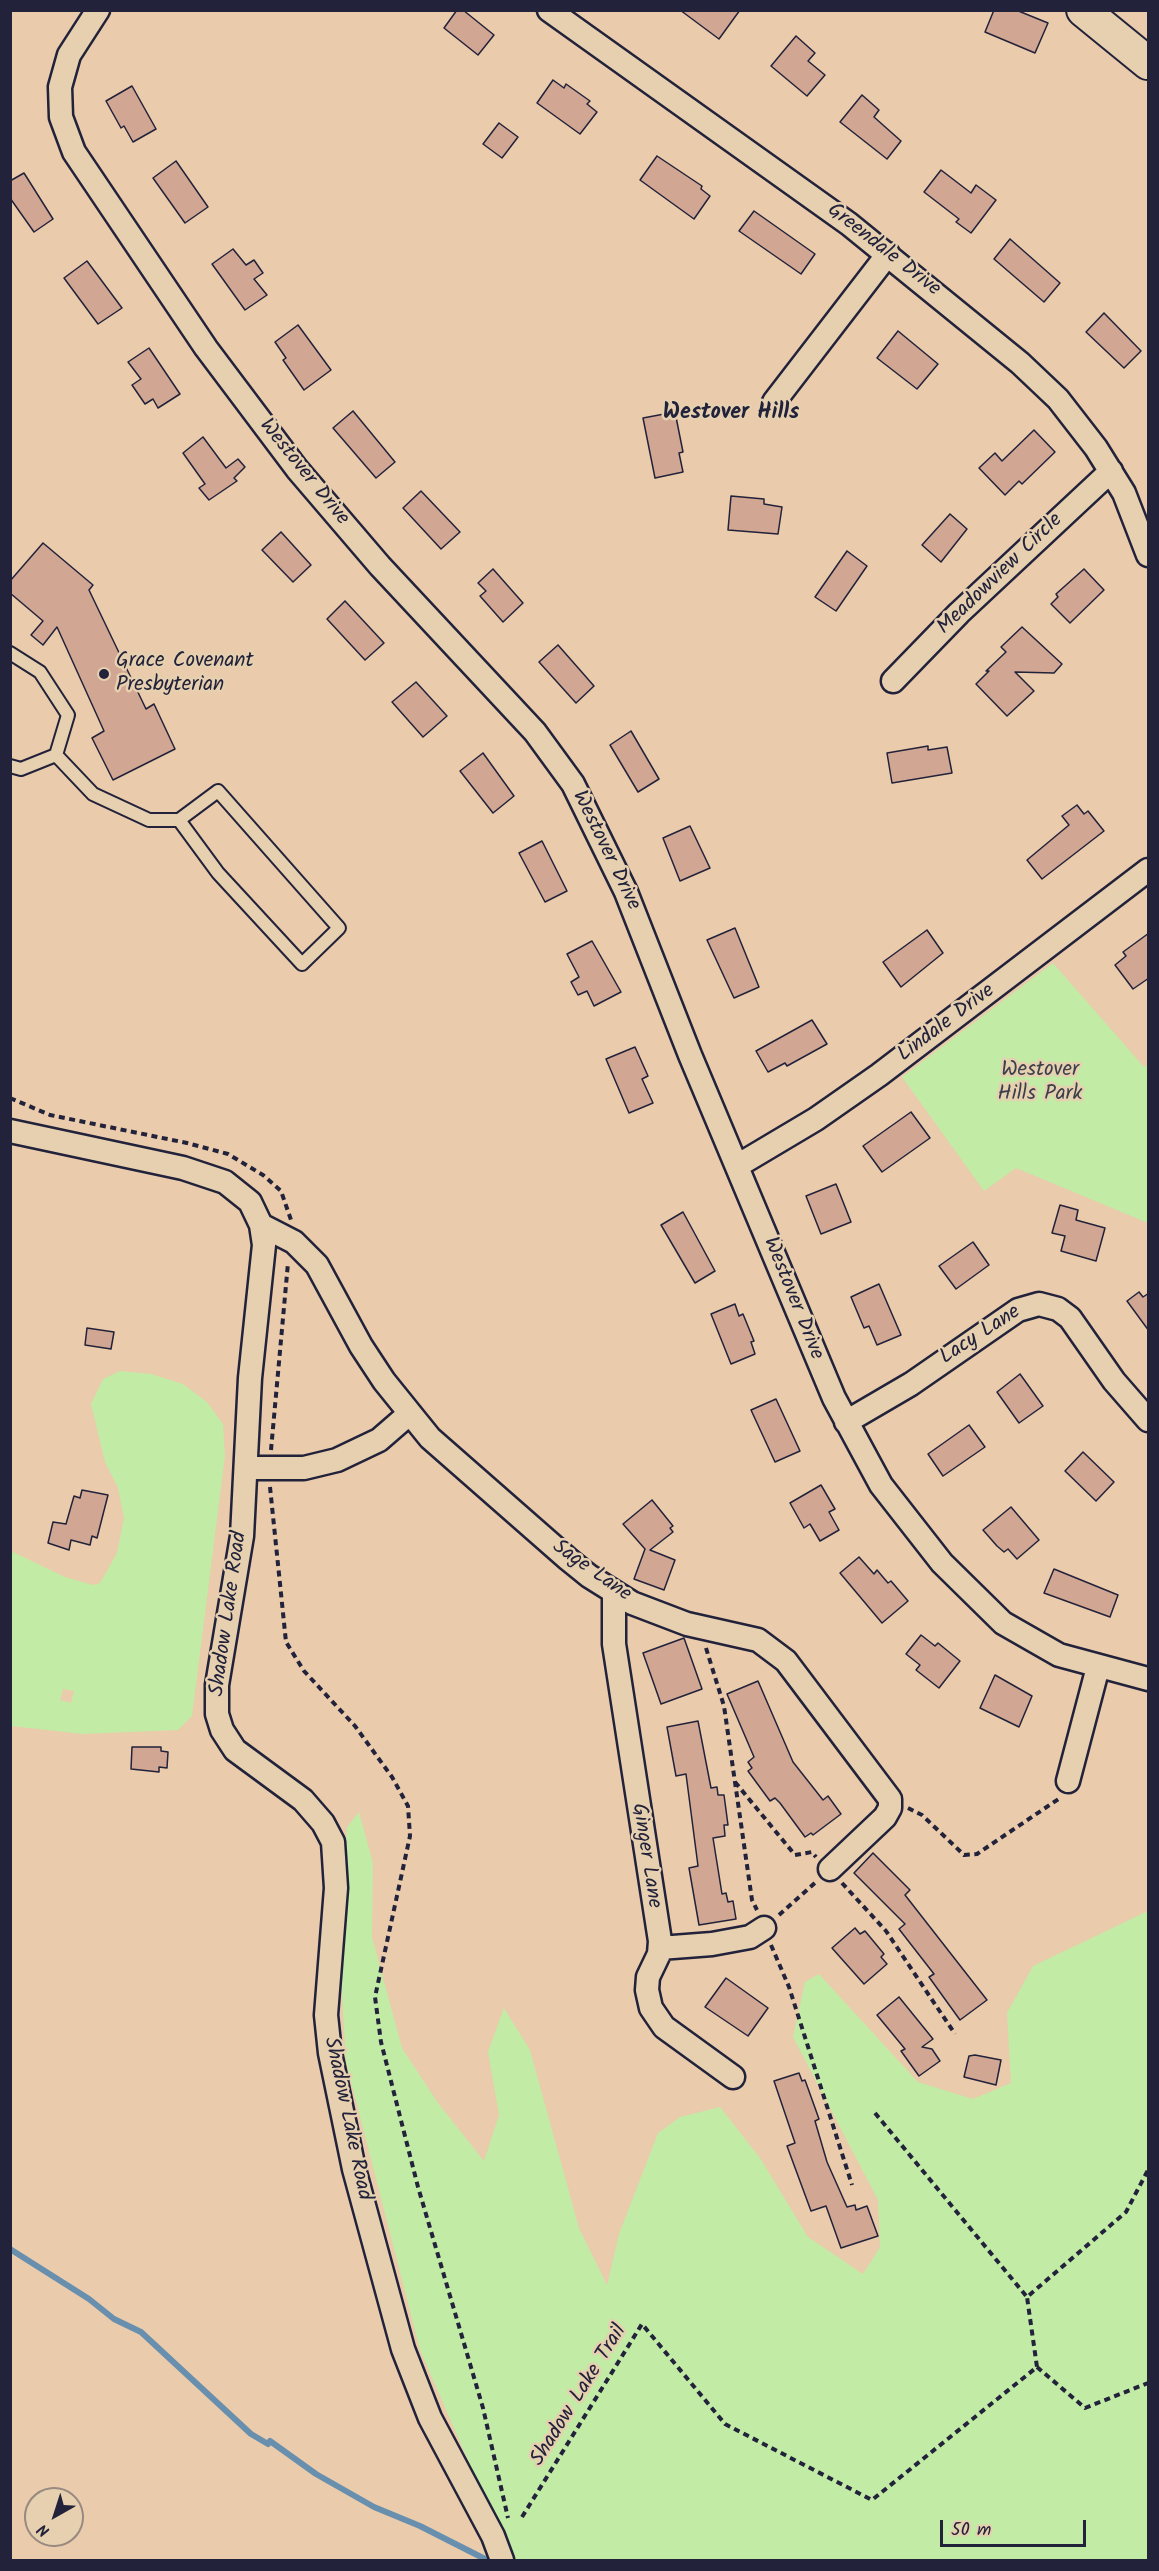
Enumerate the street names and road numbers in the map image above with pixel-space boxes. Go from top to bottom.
street label: Greendale Drive [821,199,945,303]
street label: Westover Drive [252,415,354,531]
street label: Meadowview Circle [933,509,1069,641]
street label: Westover Drive [565,787,645,915]
street label: Lindale Drive [894,979,1000,1069]
street label: Westover Drive [756,1234,828,1364]
street label: Lacy Lane [936,1301,1026,1371]
street label: Shadow Lake Road [206,1530,254,1698]
street label: Sage Lane [547,1536,635,1608]
street label: Ginger Lane [624,1802,666,1910]
street label: Shadow Lake Road [316,2035,376,2203]
street label: Shadow Lake Trail [526,2321,634,2471]

